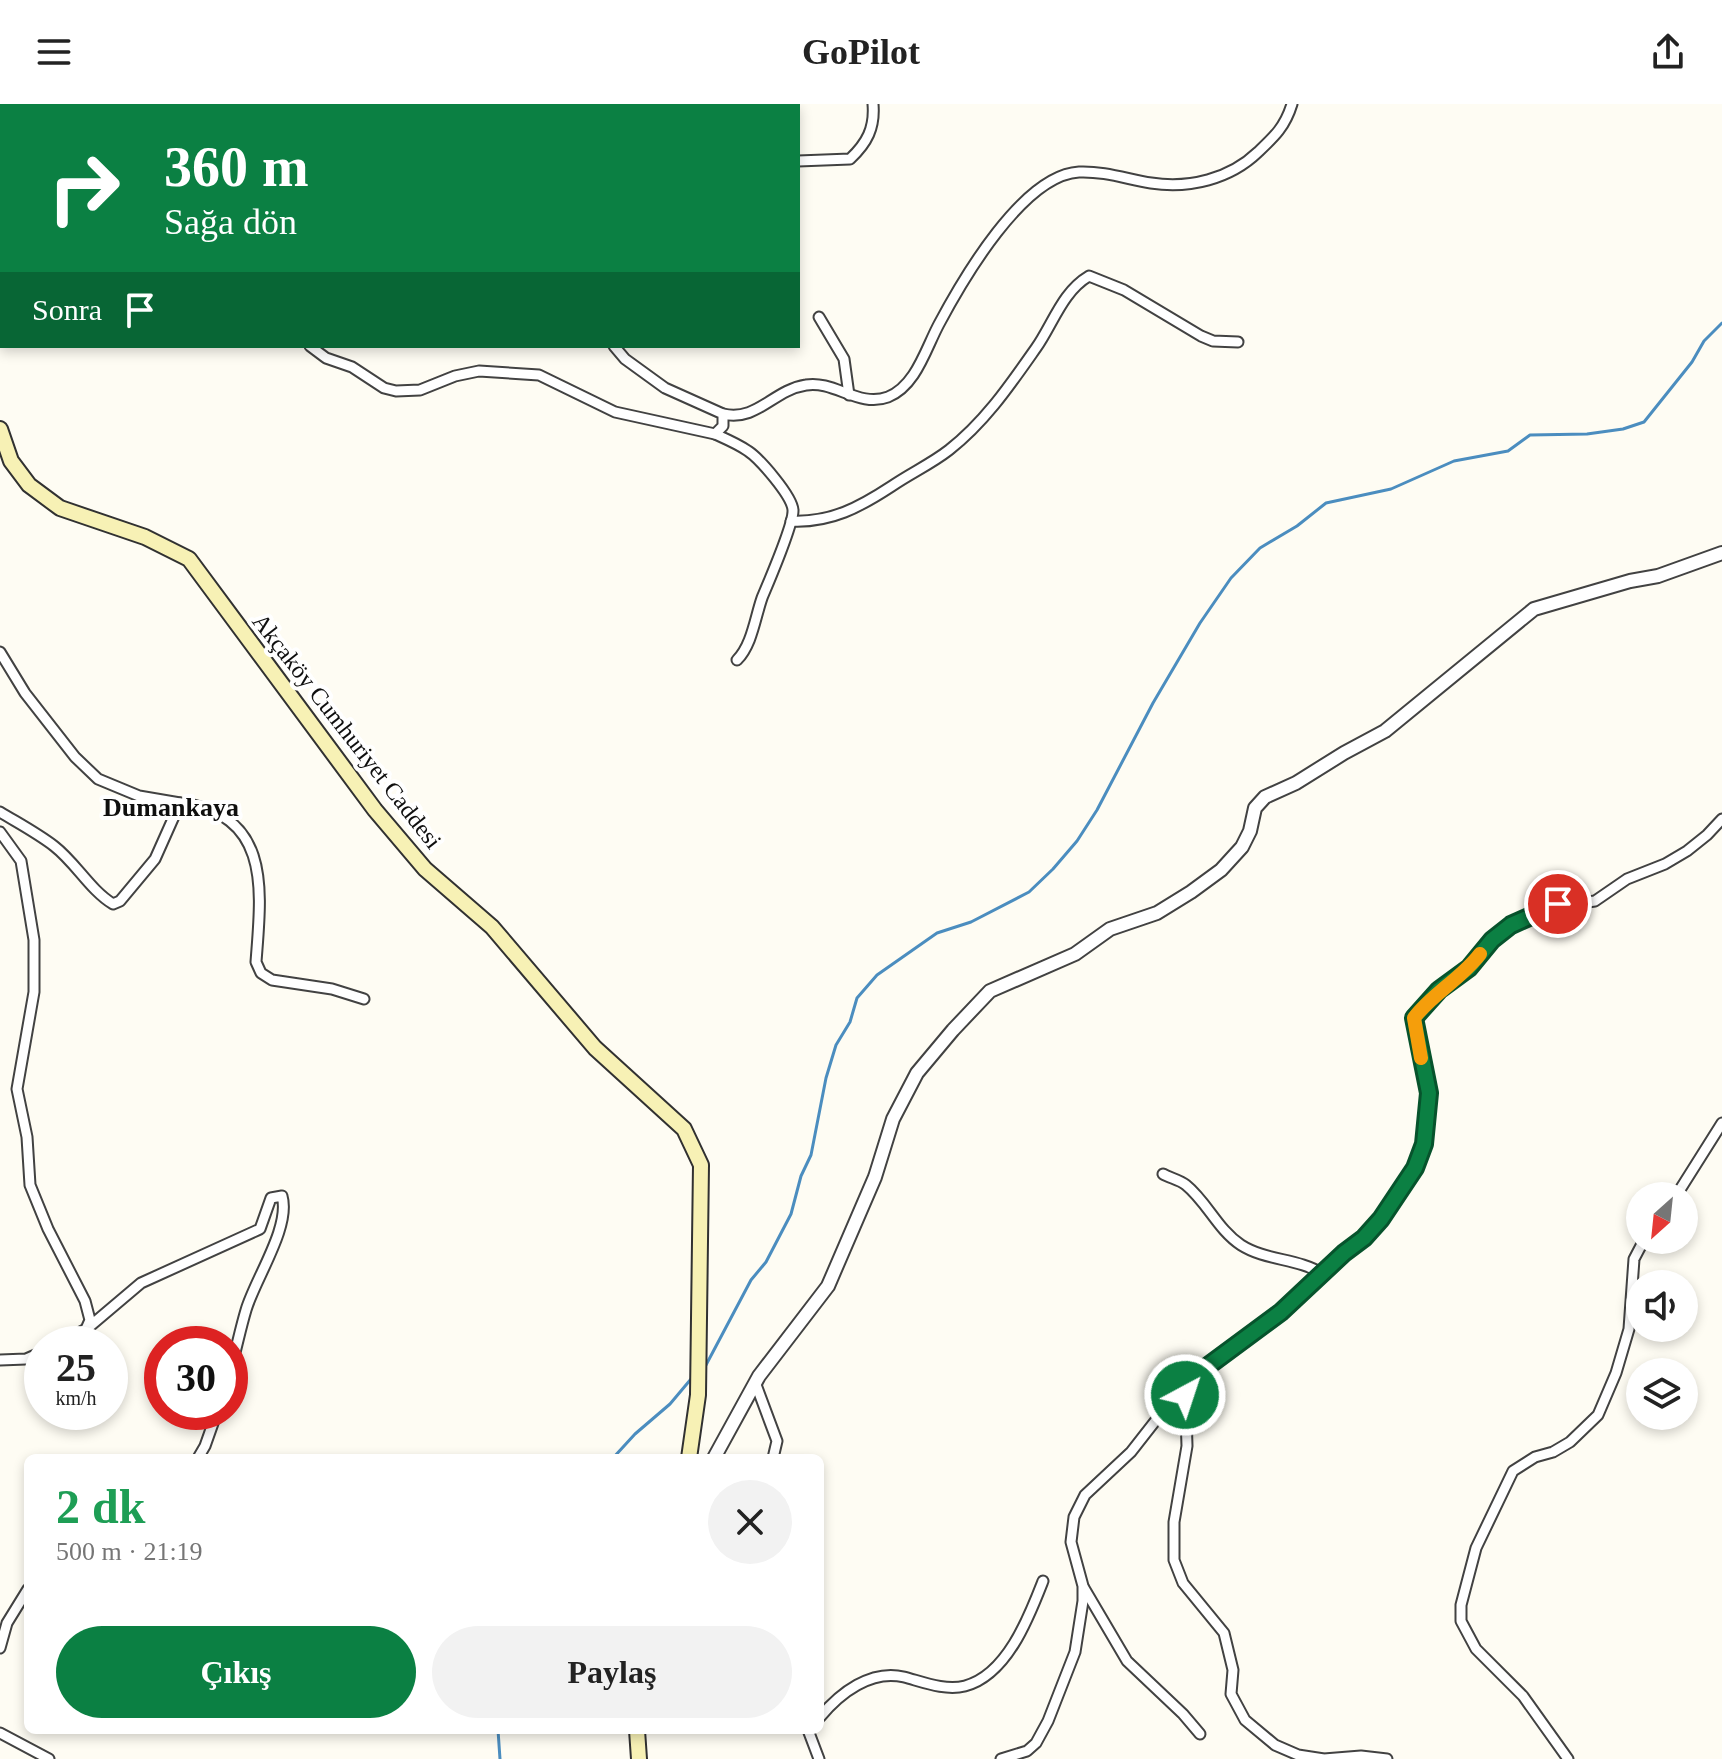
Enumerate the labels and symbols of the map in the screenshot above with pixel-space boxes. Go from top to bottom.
street label: Akçaköy Cumhuriyet Caddesi [247,608,447,854]
district label: Dumankaya [103,793,239,822]
pin [1524,870,1592,938]
north arrow [1626,1182,1698,1254]
speed limit sign: 30 [144,1326,248,1430]
position arrow [1143,1353,1227,1437]

